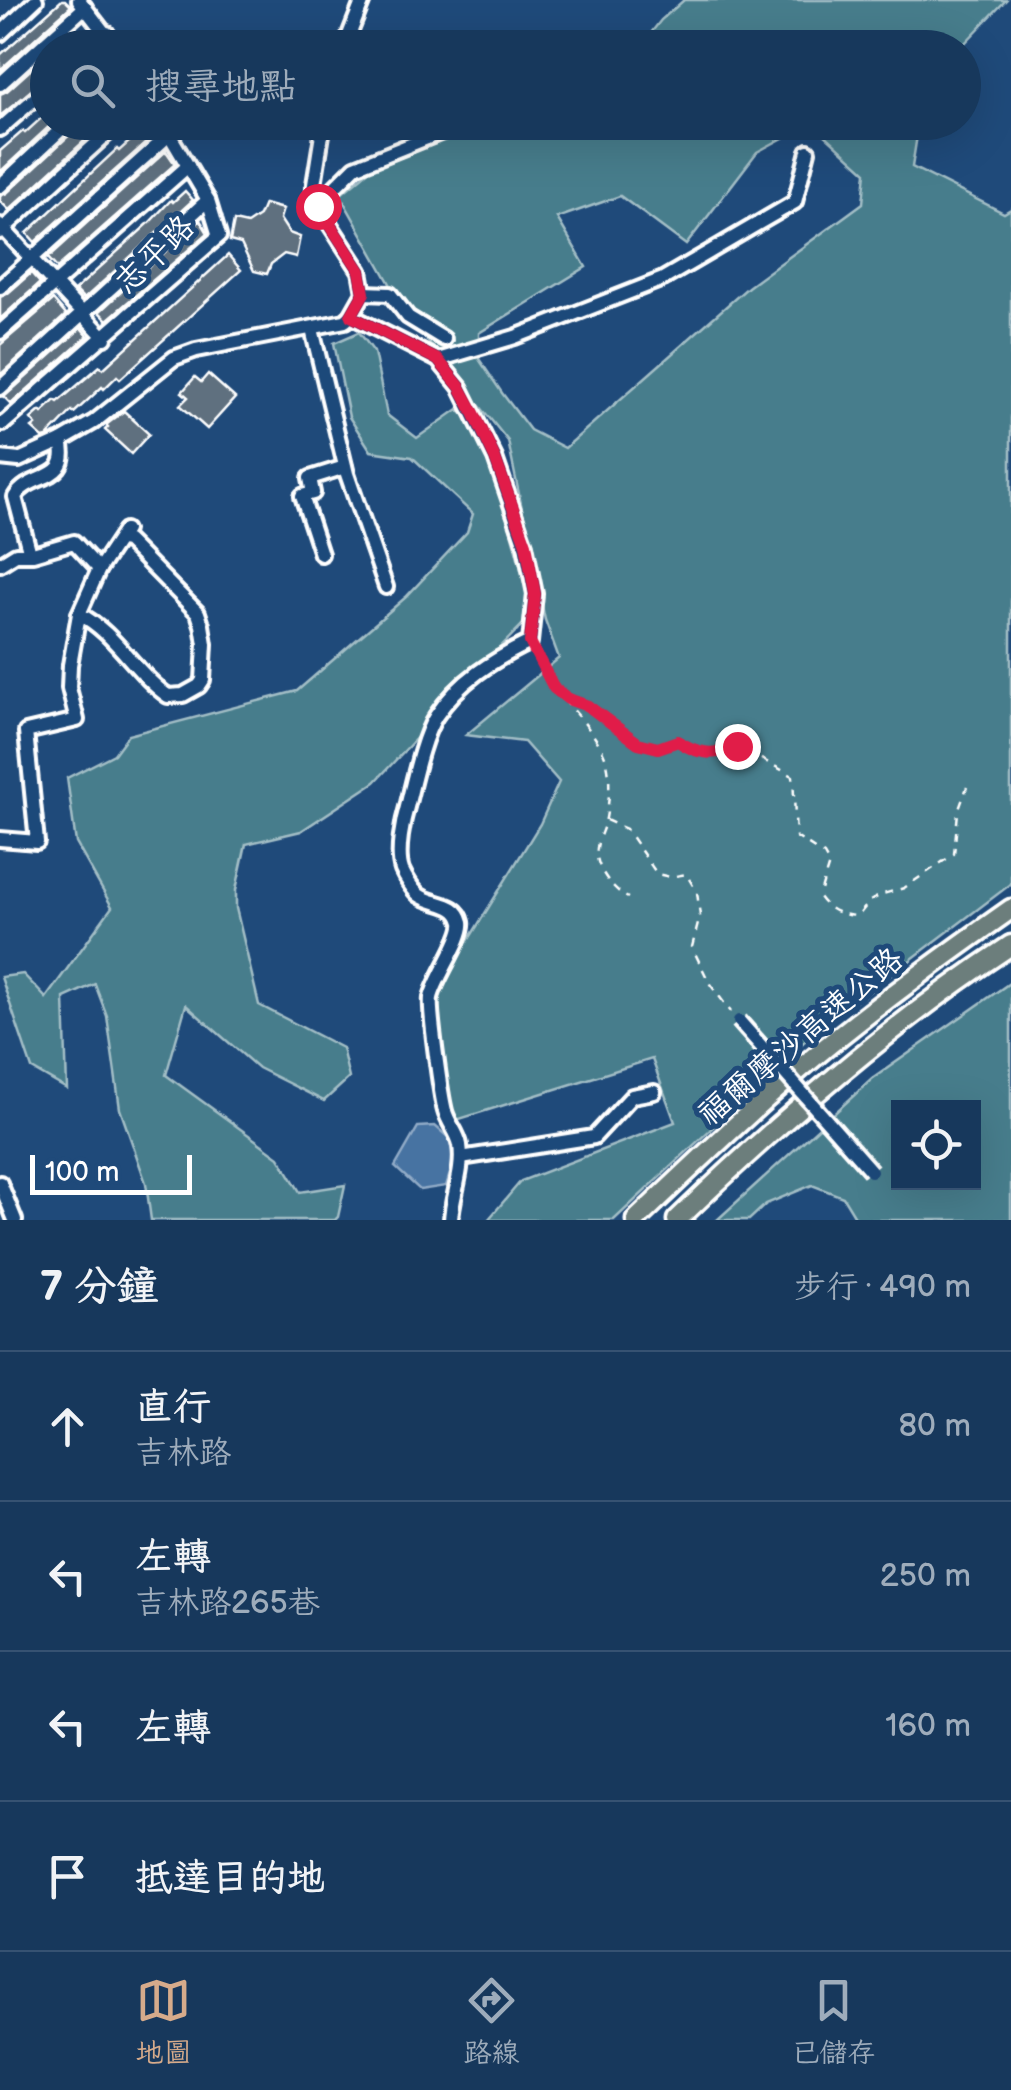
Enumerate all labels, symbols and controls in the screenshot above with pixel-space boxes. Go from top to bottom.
search box [30,30,981,140]
icon: search [65,58,120,113]
text: 搜尋地點 [145,65,297,110]
route start [296,184,342,230]
street label: 志平路 [107,208,203,302]
route end [715,724,761,770]
street label: 福爾摩沙高速公路 [690,940,912,1134]
map controls [891,1100,981,1190]
button: locate [891,1100,981,1190]
scale bar [30,1150,192,1194]
text: 100 m [45,1156,119,1189]
text: 7 分鐘 [40,1262,159,1313]
text: 步行 · 490 m [794,1268,971,1307]
text: 直行 [135,1385,211,1430]
icon: ahead [40,1399,95,1454]
text: 80 m [898,1407,971,1446]
text: 吉林路 [135,1434,231,1473]
text: 左轉 [135,1535,211,1580]
icon: left [40,1549,95,1604]
text: 250 m [880,1557,971,1596]
text: 吉林路265巷 [135,1584,320,1623]
icon: left [40,1699,95,1754]
text: 左轉 [135,1706,211,1751]
text: 160 m [885,1707,971,1746]
icon: arrive [40,1849,95,1904]
text: 抵達目的地 [135,1856,325,1901]
tab: 地圖 [136,1973,192,2070]
tab: 路線 [463,1973,519,2070]
tab: 已儲存 [791,1973,875,2070]

